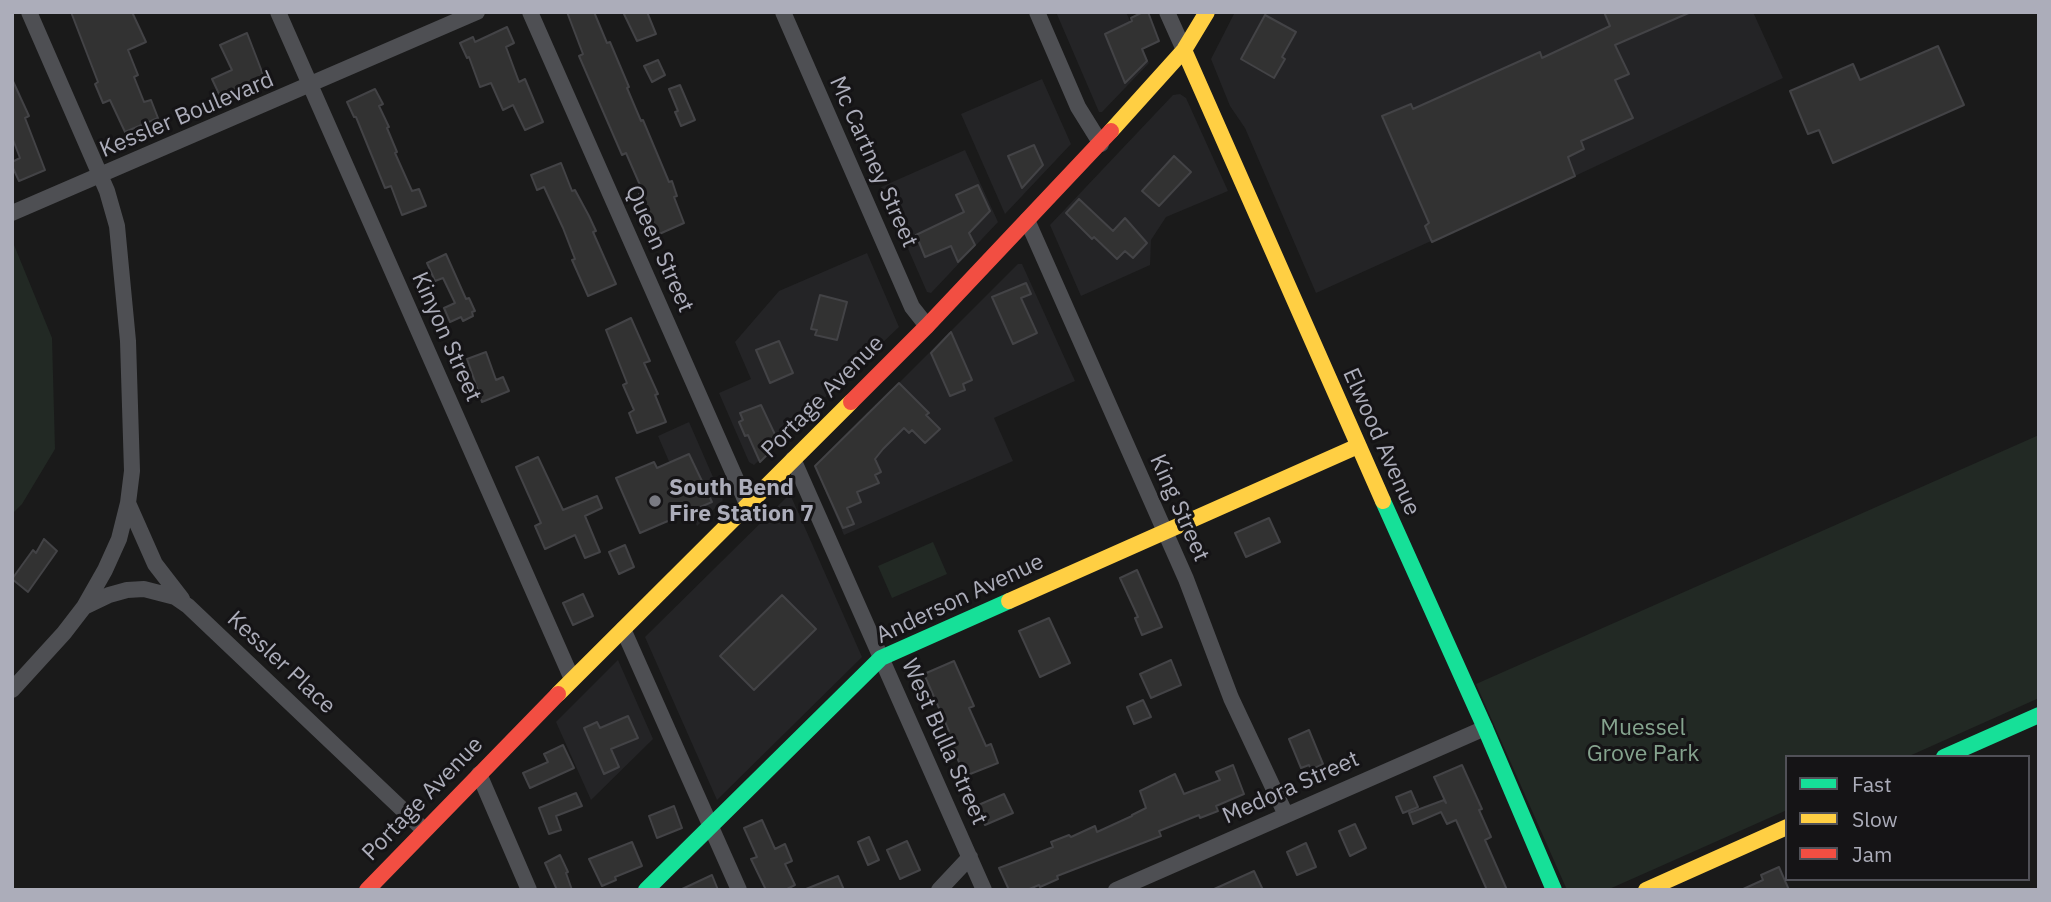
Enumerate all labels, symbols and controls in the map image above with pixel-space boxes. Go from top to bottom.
street label: Kessler Boulevard [96,66,278,164]
street label: Mc Cartney Street [823,72,923,252]
street label: Queen Street [619,181,699,317]
street label: Kinyon Street [405,268,487,406]
street label: Portage Avenue [756,330,890,464]
street label: Elwood Avenue [1336,364,1426,520]
street label: King Street [1143,450,1215,566]
place label: South Bend Fire Station 7 [669,474,814,528]
marker: South Bend Fire Station 7 [647,493,663,509]
street label: Anderson Avenue [872,548,1048,650]
street label: Kessler Place [221,606,341,720]
street label: West Bulla Street [895,655,993,829]
park label: Muessel Grove Park [1587,714,1699,768]
street label: Portage Avenue [357,731,489,867]
street label: Medora Street [1218,746,1364,830]
legend [1785,755,2030,881]
text: Fast [1852,770,1892,798]
text: Slow [1852,805,1898,833]
text: Jam [1852,840,1892,868]

